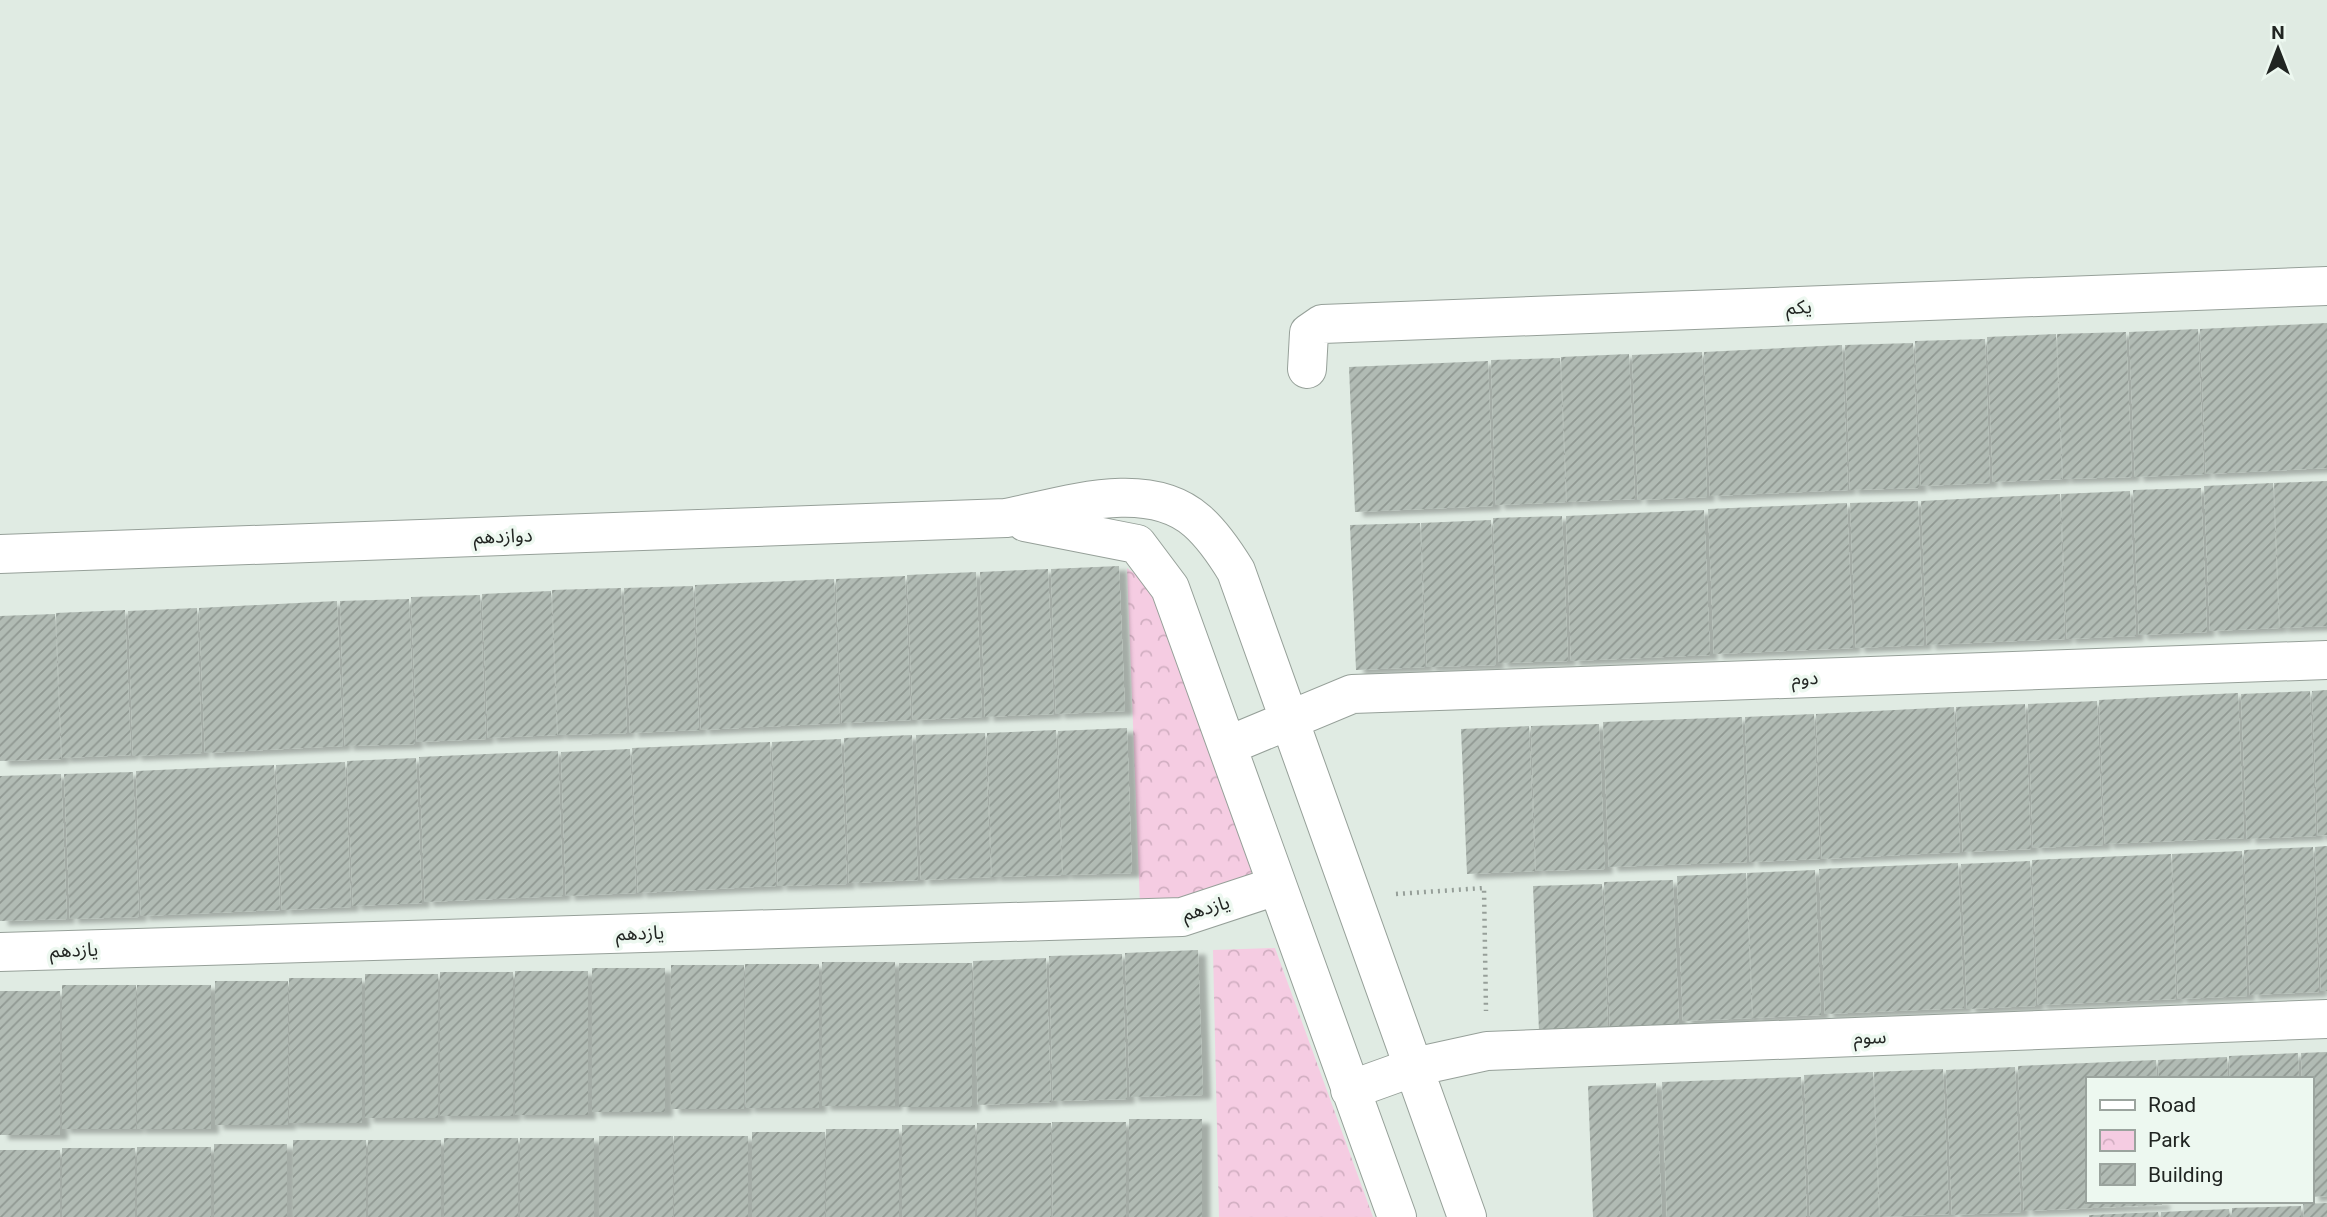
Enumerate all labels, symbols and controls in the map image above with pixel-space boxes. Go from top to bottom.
north arrow [2243,14,2313,84]
text: N [2271,21,2285,44]
street label: یکم [1786,295,1813,322]
street label: دوازدهم [473,523,533,552]
street label: دوم [1791,666,1819,693]
street label: یازدهم [1180,890,1233,929]
street label: یازدهم [615,921,665,948]
street label: یازدهم [49,938,99,965]
street label: سوم [1853,1025,1887,1052]
legend [2086,1077,2313,1203]
text: Road [2148,1093,2196,1117]
text: Park [2148,1128,2191,1152]
text: Building [2148,1163,2223,1187]

